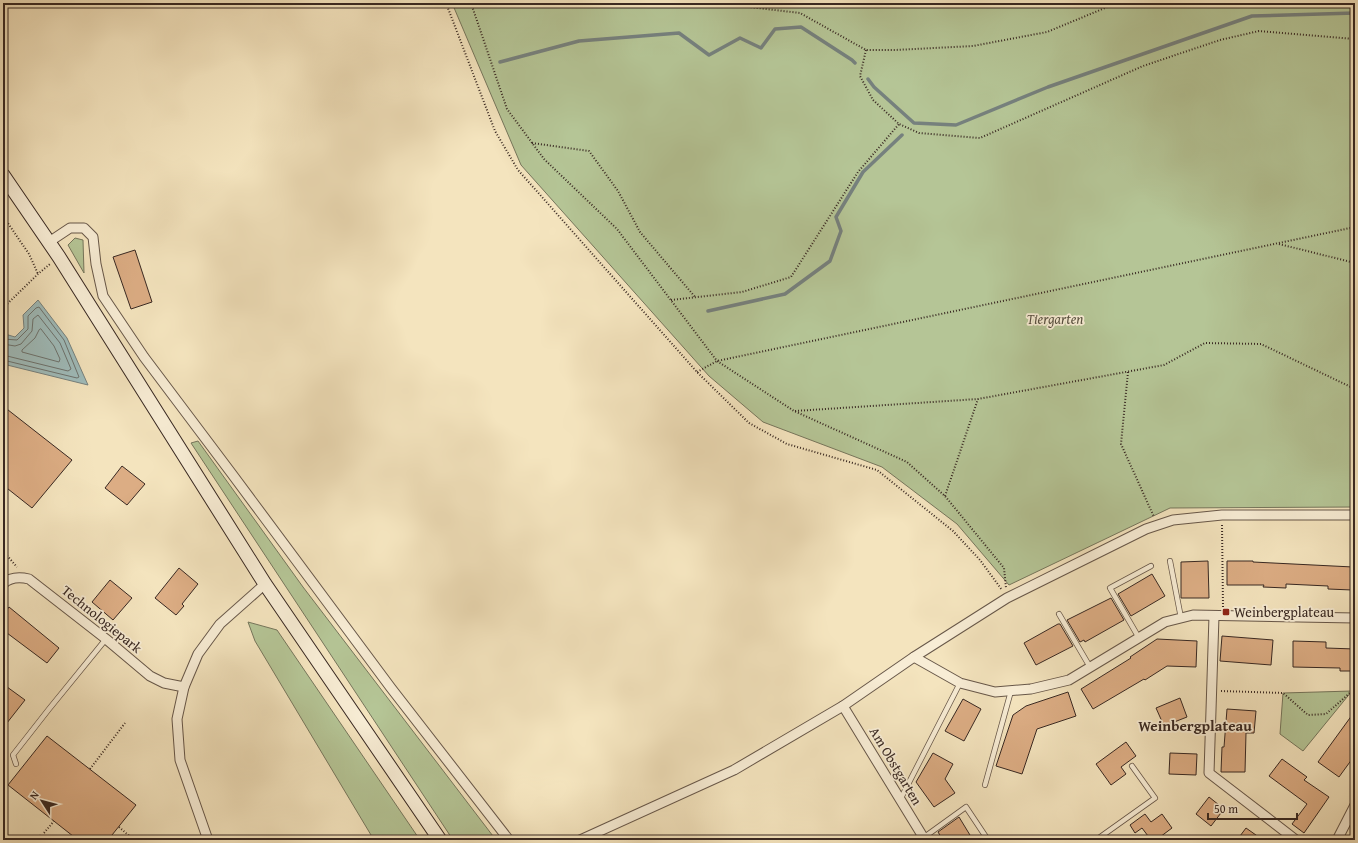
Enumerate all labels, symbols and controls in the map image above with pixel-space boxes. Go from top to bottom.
park label: Tiergarten [1027,309,1083,329]
street label: Technologiepark [57,580,147,658]
place label: Weinbergplateau [1234,602,1334,622]
marker: Weinbergplateau [1221,607,1231,617]
district label: Weinbergplateau [1138,715,1252,736]
street label: Am Obstgarten [865,723,927,809]
north arrow [22,781,62,821]
text: N [25,787,43,803]
scale bar [1208,795,1297,821]
text: 50 m [1214,800,1238,817]

